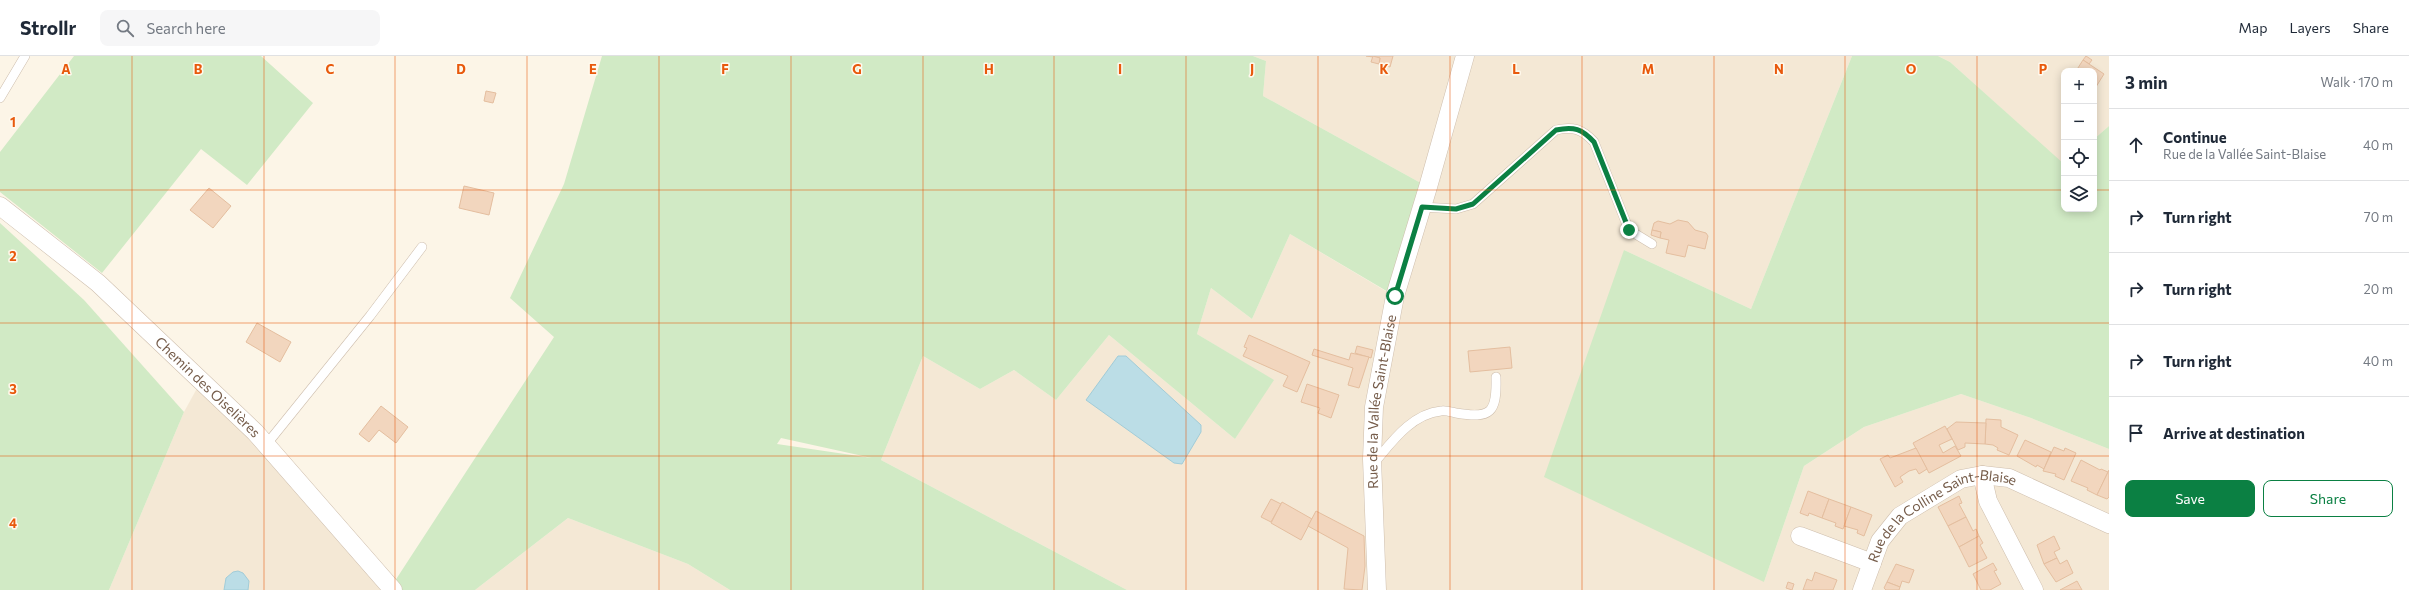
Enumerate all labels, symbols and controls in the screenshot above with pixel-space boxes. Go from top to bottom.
search box [100,10,380,46]
text: Strollr [20,16,76,39]
icon: search [114,17,136,39]
text: Search here [146,19,226,37]
text: Map [2239,19,2267,36]
text: Layers [2289,19,2331,36]
text: Share [2353,19,2389,36]
text: A [61,61,71,77]
text: B [194,61,203,77]
text: C [326,61,335,77]
text: D [456,61,466,77]
text: E [589,61,597,77]
text: F [721,61,729,77]
text: G [852,61,862,77]
text: H [984,61,994,77]
text: I [1118,61,1122,77]
text: J [1250,61,1254,77]
text: K [1379,61,1389,77]
text: L [1512,61,1520,77]
text: M [1642,61,1654,77]
text: N [1774,61,1784,77]
text: O [1906,61,1917,77]
text: P [2039,61,2048,77]
map controls [2061,68,2097,212]
button: + [2061,68,2097,104]
text: 3 min [2125,72,2168,93]
text: Walk · 170 m [2321,74,2393,90]
button: − [2061,104,2097,140]
text: 1 [10,114,16,130]
text: Continue [2163,128,2227,146]
icon: ahead [2125,134,2147,156]
text: 40 m [2363,137,2393,153]
button: locate [2061,140,2097,176]
text: Rue de la Vallée Saint-Blaise [2163,146,2326,162]
button: layers [2061,176,2097,212]
icon: right [2125,206,2147,228]
text: Turn right [2163,208,2232,226]
text: 70 m [2364,209,2393,225]
route end [1620,221,1638,239]
text: 2 [9,248,17,264]
icon: right [2125,278,2147,300]
text: Turn right [2163,280,2232,298]
text: 20 m [2364,281,2393,297]
route start [1386,287,1404,305]
street label: Rue de la Vallée Saint-Blaise [1363,313,1399,489]
street label: Chemin des Oiselières [152,333,265,440]
icon: right [2125,350,2147,372]
text: Turn right [2163,352,2232,370]
text: 40 m [2363,353,2393,369]
text: 3 [9,381,17,397]
icon: arrive [2125,422,2147,444]
text: Arrive at destination [2163,424,2305,442]
street label: Rue de la Colline Saint-Blaise [1864,466,2020,565]
button: Save [2125,480,2255,517]
button: Share [2263,480,2393,517]
text: 4 [9,515,17,531]

